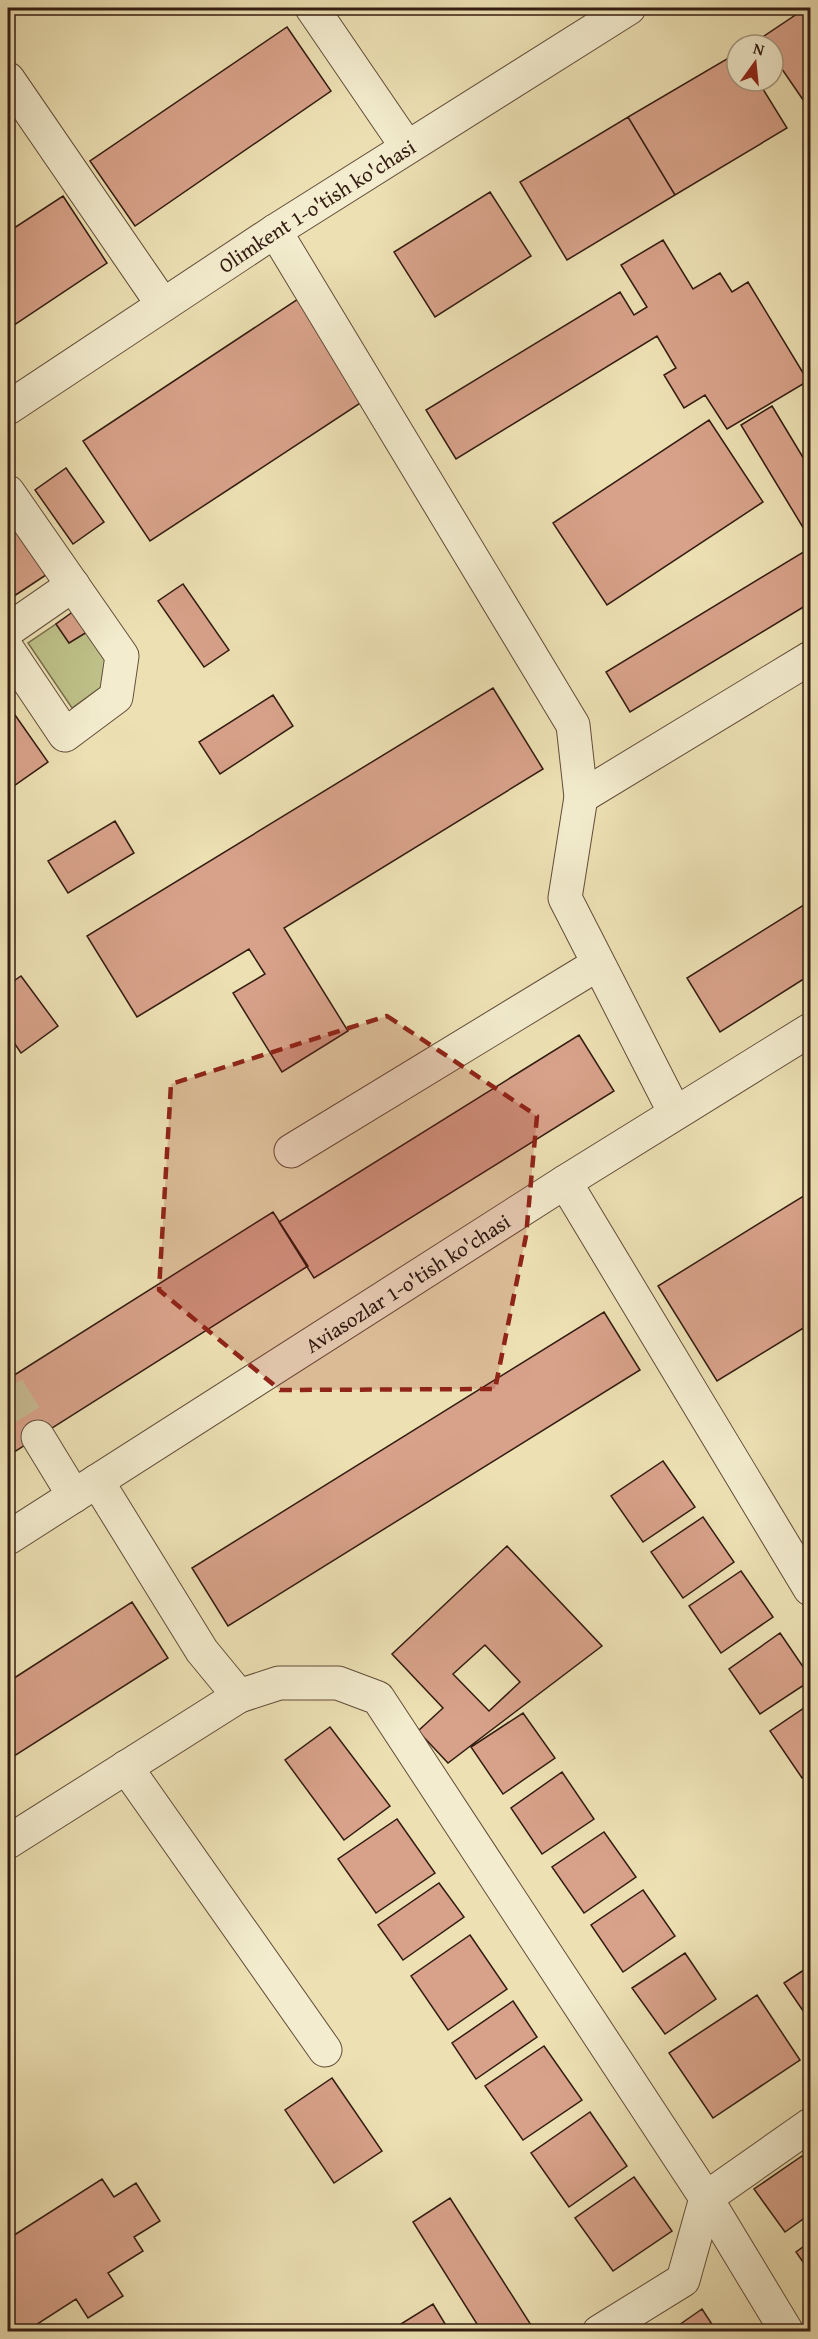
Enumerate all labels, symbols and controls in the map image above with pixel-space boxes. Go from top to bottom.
north arrow [725,33,785,93]
text: N [751,36,767,62]
street label: Olimkent 1-o'tish ko'chasi [212,131,421,280]
street label: Aviasozlar 1-o'tish ko'chasi [299,1205,516,1360]

